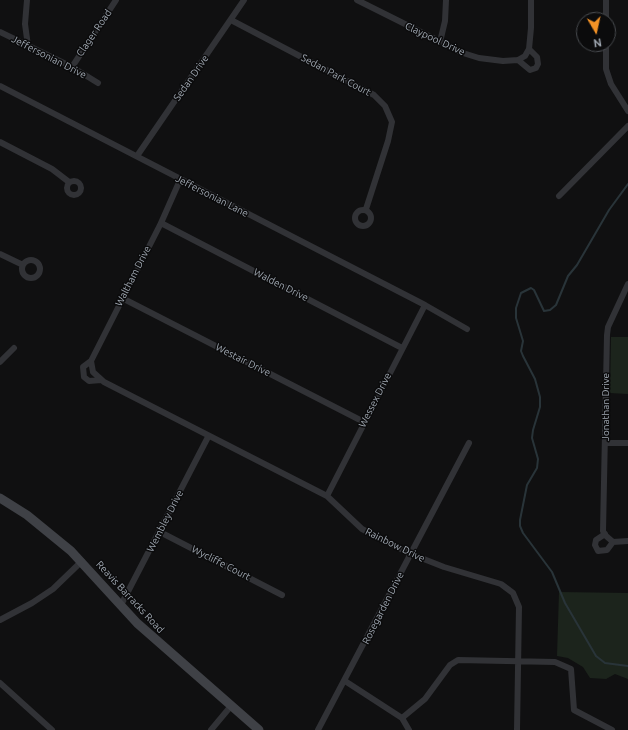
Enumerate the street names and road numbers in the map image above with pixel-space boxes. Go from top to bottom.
street label: Clager Road [74,7,114,59]
street label: Claypool Drive [403,20,467,58]
street label: Jeffersonian Drive [10,33,88,81]
street label: Sedan Park Court [299,52,373,98]
street label: Sedan Drive [171,53,211,103]
street label: Jeffersonian Lane [174,172,250,220]
street label: Waltham Drive [113,244,153,308]
street label: Walden Drive [252,266,310,304]
street label: Westair Drive [213,341,273,379]
street label: Wessex Drive [356,371,394,429]
street label: Jonathan Drive [600,373,612,441]
street label: Wembley Drive [144,488,186,554]
street label: Rainbow Drive [363,525,427,565]
street label: Wycliffe Court [190,543,252,583]
street label: Reavis Barracks Road [93,558,167,636]
street label: Rosegarden Drive [360,570,406,646]

